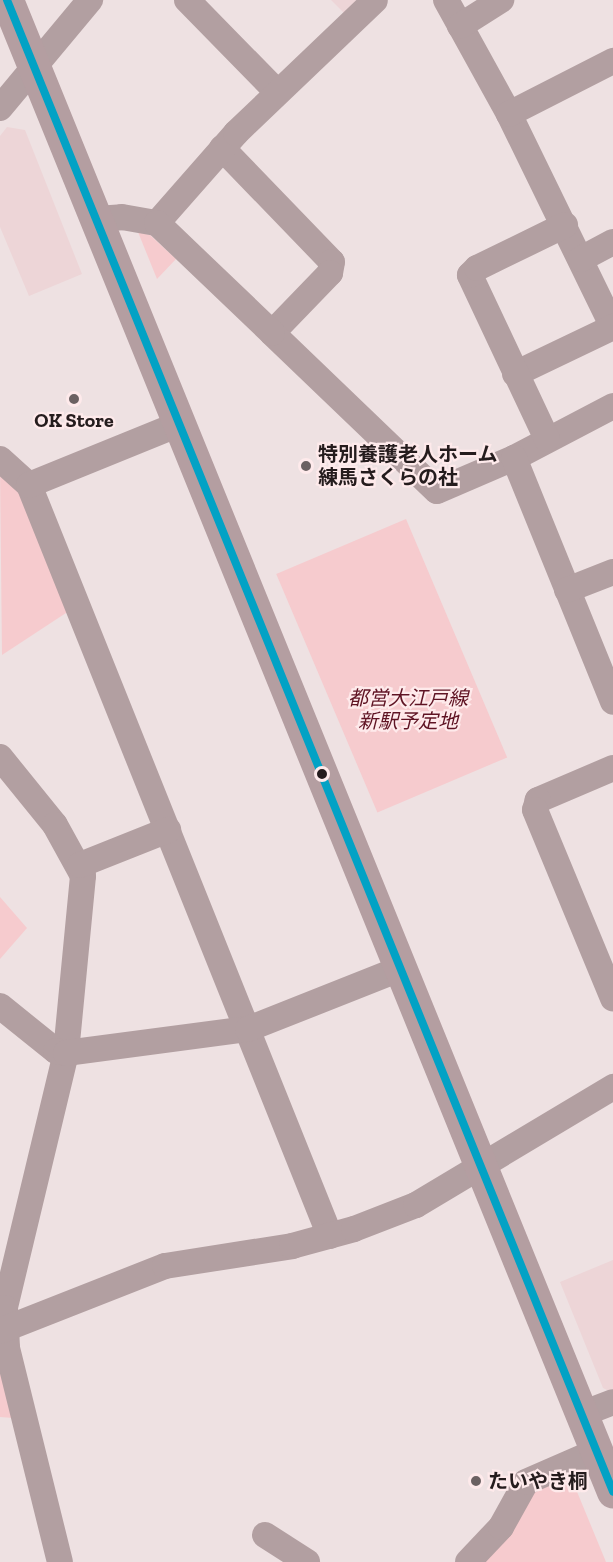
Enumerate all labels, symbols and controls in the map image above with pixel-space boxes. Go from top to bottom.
marker: OK Store [67,392,81,406]
place label: OK Store [34,408,114,432]
place label: 特別養護老人ホーム 練馬さくらの社 [318,442,498,489]
marker: 特別養護老人ホーム 練馬さくらの社 [299,459,313,473]
park label: 都営大江戸線 新駅予定地 [348,686,468,733]
unlabelled marker [316,768,328,780]
place label: たいやき桐 [488,1469,588,1493]
marker: たいやき桐 [469,1474,483,1488]

